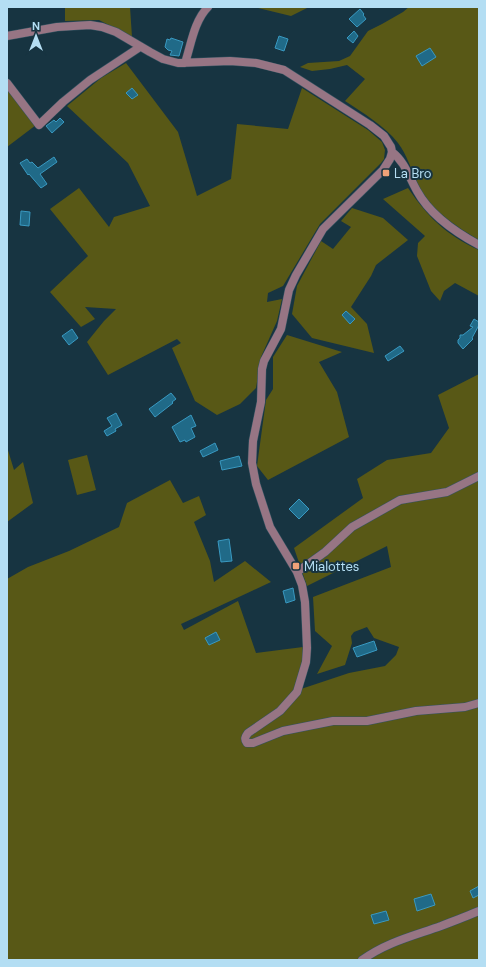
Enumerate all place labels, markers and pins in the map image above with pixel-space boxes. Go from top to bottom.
place label: La Bro [394,165,432,182]
marker: La Bro [381,168,391,178]
place label: Mialottes [304,558,359,575]
marker: Mialottes [291,561,301,571]

